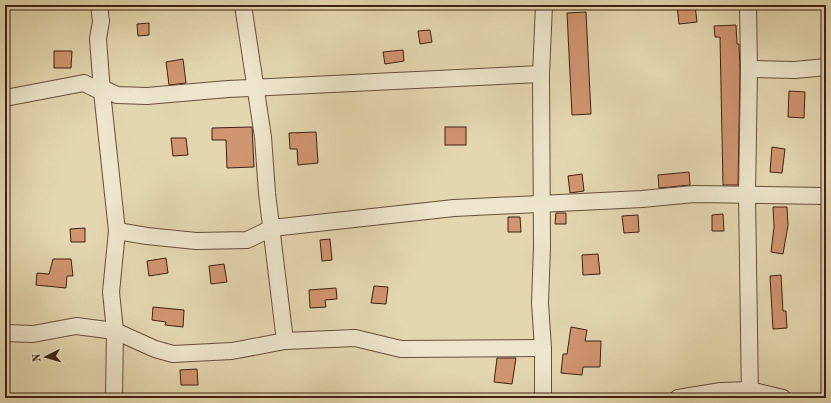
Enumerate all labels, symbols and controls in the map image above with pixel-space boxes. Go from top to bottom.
north arrow [26,337,66,377]
text: N [32,353,43,363]

